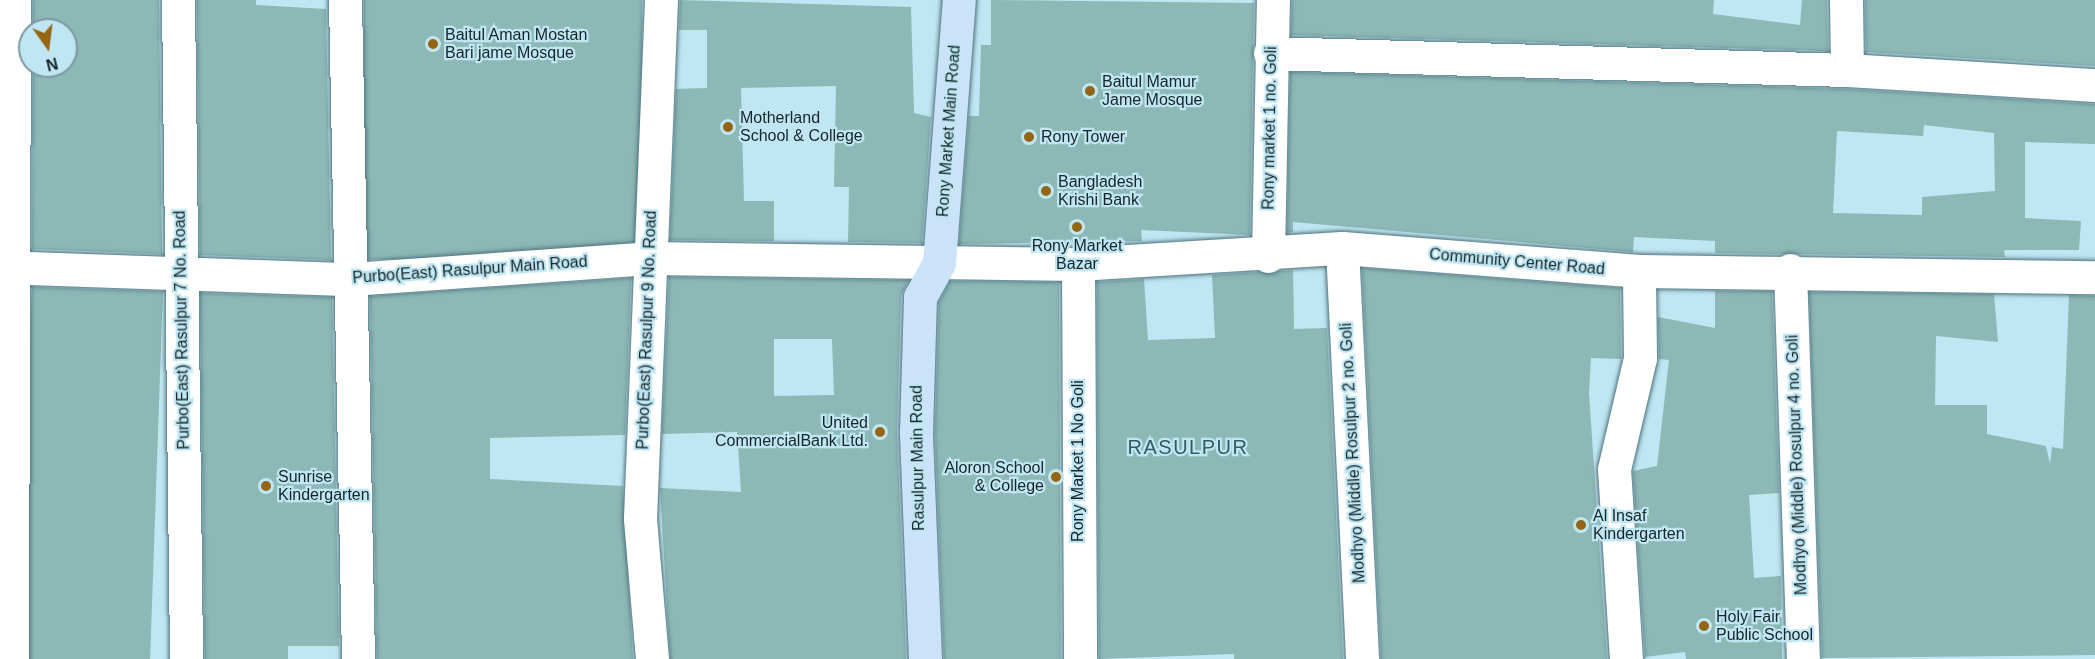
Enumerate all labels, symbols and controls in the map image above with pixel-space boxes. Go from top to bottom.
north arrow [18,18,78,78]
place label: Baitul Aman Mostan Bari jame Mosque [445,25,588,63]
marker: Baitul Aman Mostan Bari jame Mosque [426,37,440,51]
street label: Rony Market Main Road [933,44,965,218]
street label: Rony market 1 no. Goli [1259,46,1281,210]
text: N [44,54,60,74]
place label: Baitul Mamur Jame Mosque [1102,72,1202,110]
marker: Baitul Mamur Jame Mosque [1083,84,1097,98]
place label: Motherland School & College [740,108,863,146]
marker: Motherland School & College [721,120,735,134]
place label: Rony Tower [1041,127,1125,147]
marker: Rony Tower [1022,130,1036,144]
place label: Bangladesh Krishi Bank [1058,172,1143,210]
marker: Bangladesh Krishi Bank [1039,184,1053,198]
street label: Purbo(East) Rasulpur 7 No. Road [170,210,194,450]
street label: Purbo(East) Rasulpur 9 No. Road [633,210,661,450]
marker: Rony Market Bazar [1070,220,1084,234]
place label: Rony Market Bazar [1032,236,1122,274]
street label: Community Center Road [1428,245,1606,279]
street label: Purbo(East) Rasulpur Main Road [352,252,588,288]
street label: Modhyo (Middle) Rosulpur 2 no. Goli [1337,322,1369,584]
street label: Modhyo (Middle) Rosulpur 4 no. Goli [1783,334,1811,596]
street label: Rony Market 1 No Goli [1068,380,1088,542]
street label: Rasulpur Main Road [907,385,929,531]
place label: United CommercialBank Ltd. [715,413,868,451]
marker: United CommercialBank Ltd. [873,425,887,439]
district label: RASULPUR [1128,435,1248,459]
place label: Aloron School & College [944,458,1044,496]
place label: Sunrise Kindergarten [278,467,370,505]
marker: Aloron School & College [1049,470,1063,484]
marker: Sunrise Kindergarten [259,479,273,493]
place label: Al Insaf Kindergarten [1593,506,1685,544]
marker: Al Insaf Kindergarten [1574,518,1588,532]
place label: Holy Fair Public School [1716,607,1813,645]
marker: Holy Fair Public School [1697,619,1711,633]

